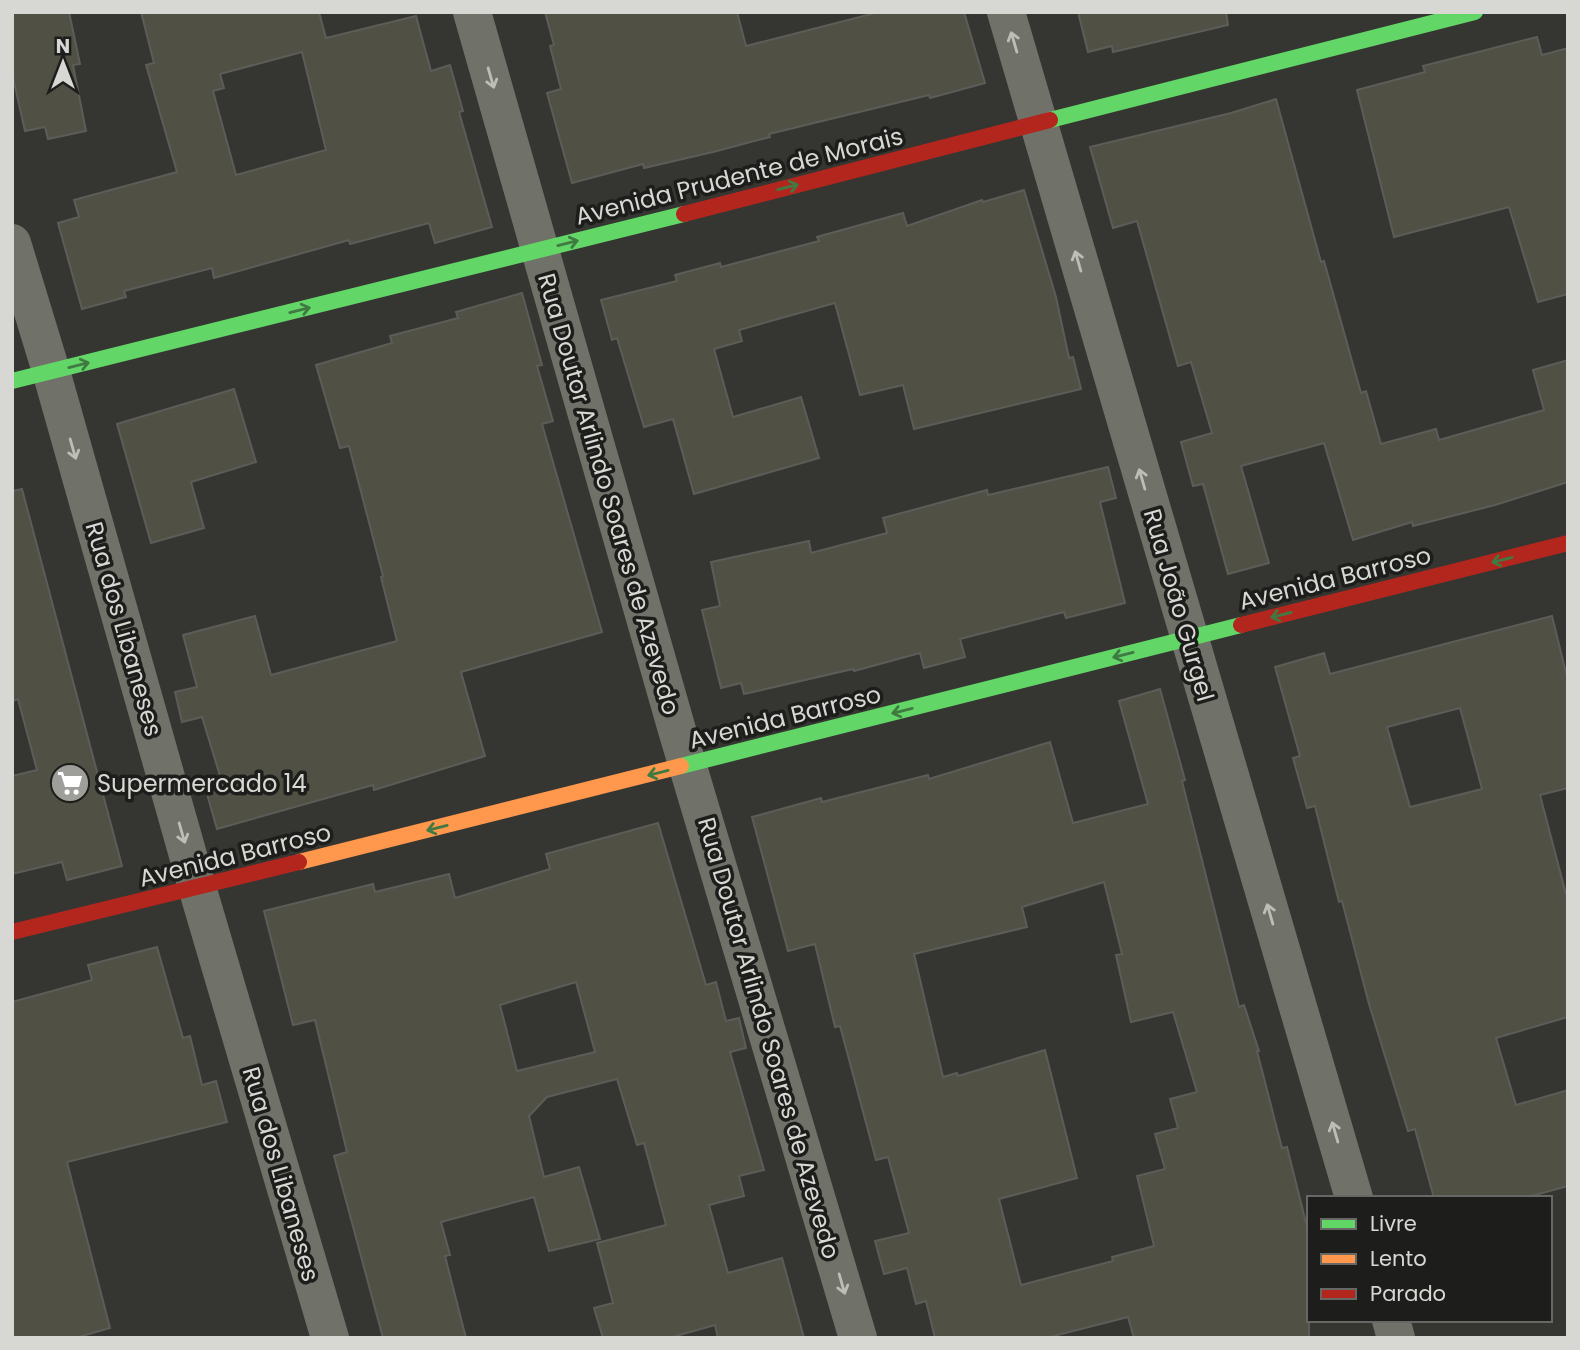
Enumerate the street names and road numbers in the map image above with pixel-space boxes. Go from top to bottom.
street label: Avenida Prudente de Morais [572,119,906,233]
street label: Rua Doutor Arlindo Soares de Azevedo [530,269,688,719]
street label: Rua João Gurgel [1136,505,1222,705]
street label: Rua dos Libaneses [78,518,170,740]
street label: Avenida Barroso [1236,538,1434,618]
street label: Avenida Barroso [686,677,884,757]
street label: Rua Doutor Arlindo Soares de Azevedo [690,813,848,1263]
street label: Avenida Barroso [136,815,334,895]
street label: Rua dos Libaneses [235,1063,327,1285]

